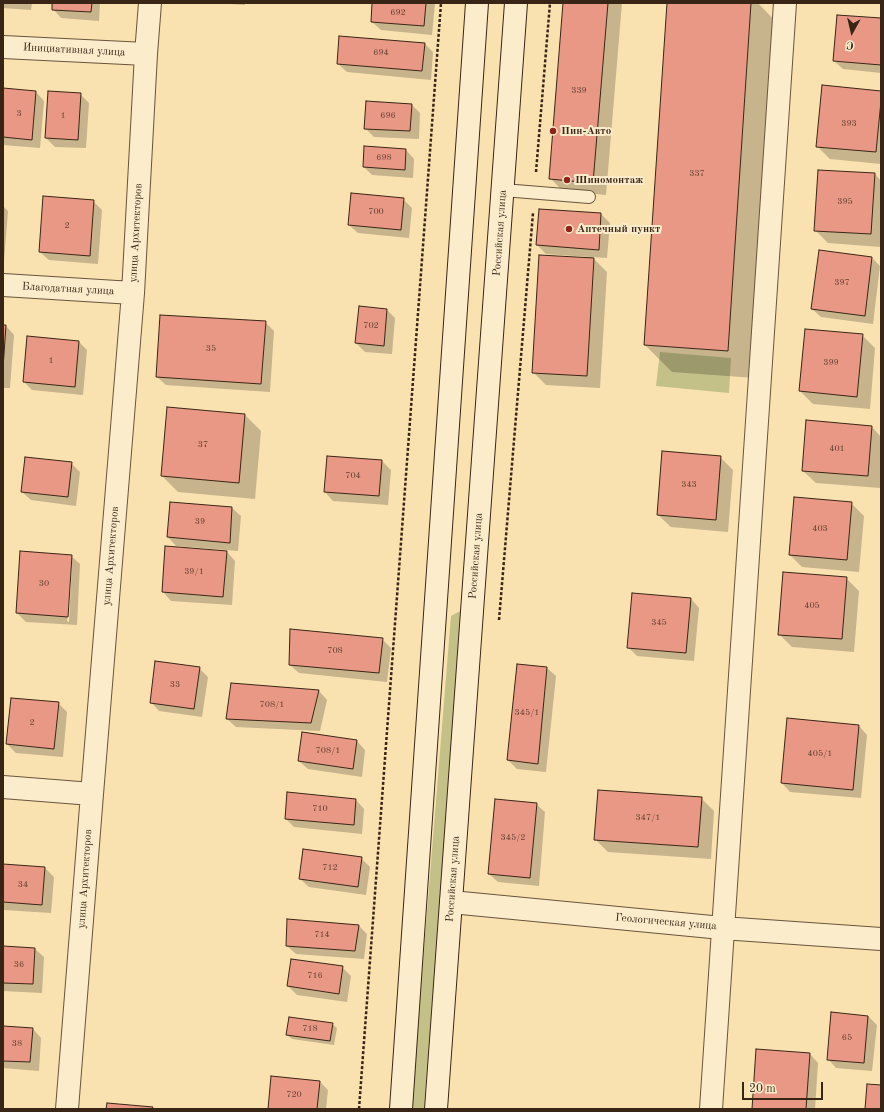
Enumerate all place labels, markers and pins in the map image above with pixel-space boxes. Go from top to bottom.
place label: Пин-Авто [561,124,611,138]
marker: Пин-Авто [548,126,558,136]
place label: Шиномонтаж [575,173,643,187]
marker: Шиномонтаж [562,175,572,185]
place label: Аптечный пункт [577,222,660,236]
marker: Аптечный пункт [564,224,574,234]

